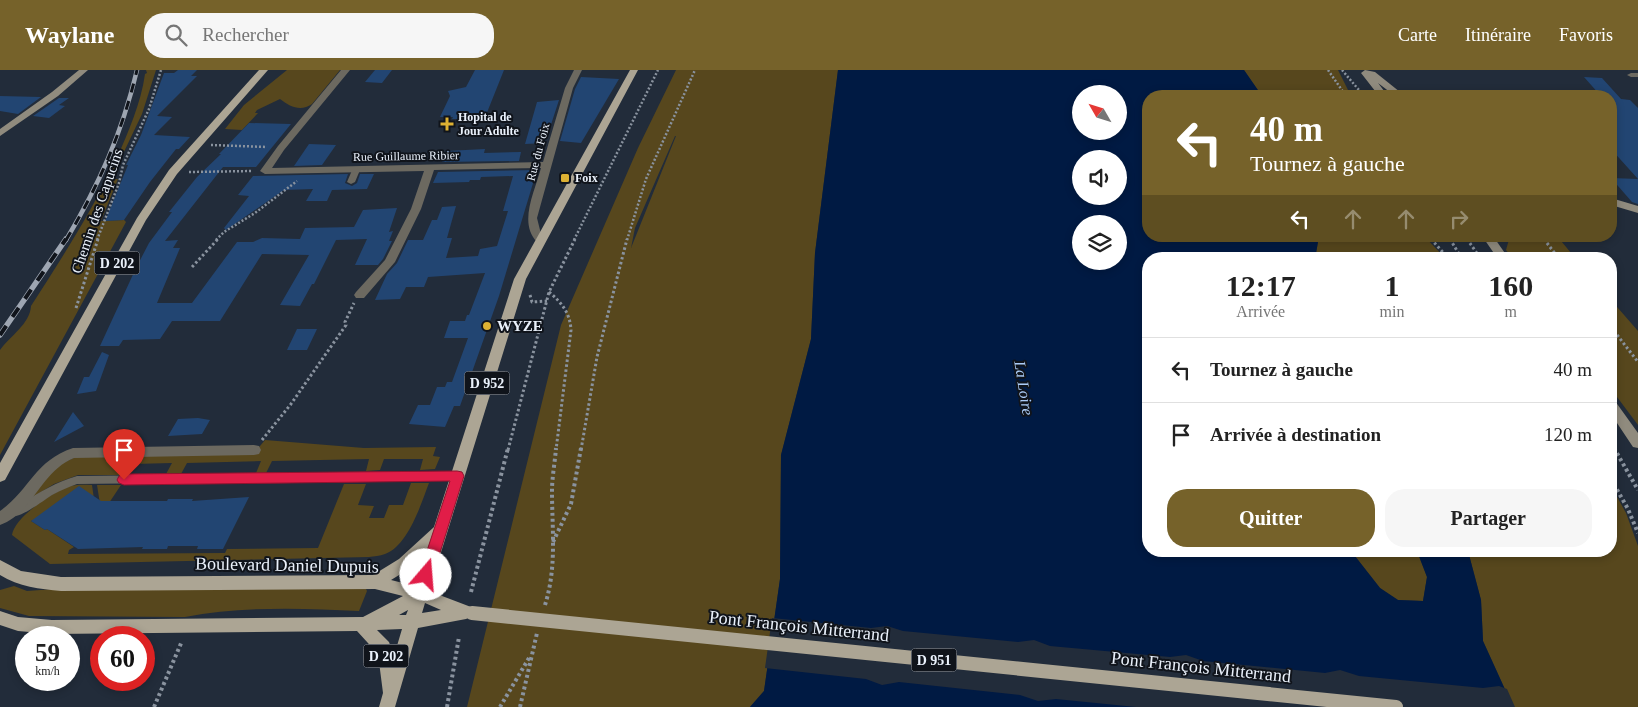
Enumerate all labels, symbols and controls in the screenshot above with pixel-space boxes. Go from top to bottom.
search box [144,13,494,58]
icon: search [162,21,190,49]
text: Waylane [25,22,114,48]
text: Rechercher [202,24,289,45]
text: Carte [1398,25,1437,45]
text: Itinéraire [1465,25,1531,45]
text: Favoris [1559,25,1613,45]
north arrow [1072,85,1128,140]
map controls [1072,85,1127,270]
place label: Hopital de Jour Adulte [458,110,519,138]
icon: left [1167,110,1232,175]
text: 40 m [1250,110,1323,149]
marker: Hopital de Jour Adulte [440,117,454,131]
street label: Rue du Foix [524,122,552,182]
street label: Chemin des Capucins [68,146,126,275]
street label: Rue Guillaume Ribier [353,148,459,164]
button: sound [1072,150,1127,205]
text: Tournez à gauche [1250,151,1405,176]
place label: Foix [575,171,598,185]
marker: Foix [559,172,571,184]
icon: left [1286,205,1314,233]
icon: ahead [1339,205,1367,233]
icon: ahead [1392,205,1420,233]
icon: right [1445,205,1473,233]
button: layers [1072,215,1127,270]
road number: D 202 [94,252,140,274]
text: 12:17 [1226,269,1296,302]
text: 1 [1384,269,1399,302]
text: 160 [1488,269,1533,302]
text: Arrivée [1236,303,1285,320]
text: min [1380,303,1404,320]
text: m [1504,303,1517,320]
place label: WYZE [497,318,543,334]
marker: WYZE [481,320,493,332]
icon: left [1167,356,1195,384]
water label: La Loire [1011,359,1037,416]
text: Tournez à gauche [1210,359,1353,380]
text: 40 m [1553,359,1592,380]
road number: D 952 [464,372,510,394]
icon: arrive [1167,421,1195,449]
text: Arrivée à destination [1210,424,1381,445]
text: 120 m [1544,424,1592,445]
pin [103,429,145,480]
icon: arrive [110,436,138,464]
button: Quitter [1167,489,1375,547]
button: Partager [1385,489,1592,547]
position arrow [399,548,451,600]
street label: Boulevard Daniel Dupuis [195,553,379,577]
street label: Pont François Mitterrand [708,607,890,645]
speed limit sign: 60 [90,626,155,691]
text: 59 [35,639,60,666]
road number: D 202 [364,644,408,668]
road number: D 951 [912,648,956,672]
street label: Pont François Mitterrand [1110,648,1292,686]
text: km/h [35,664,60,678]

